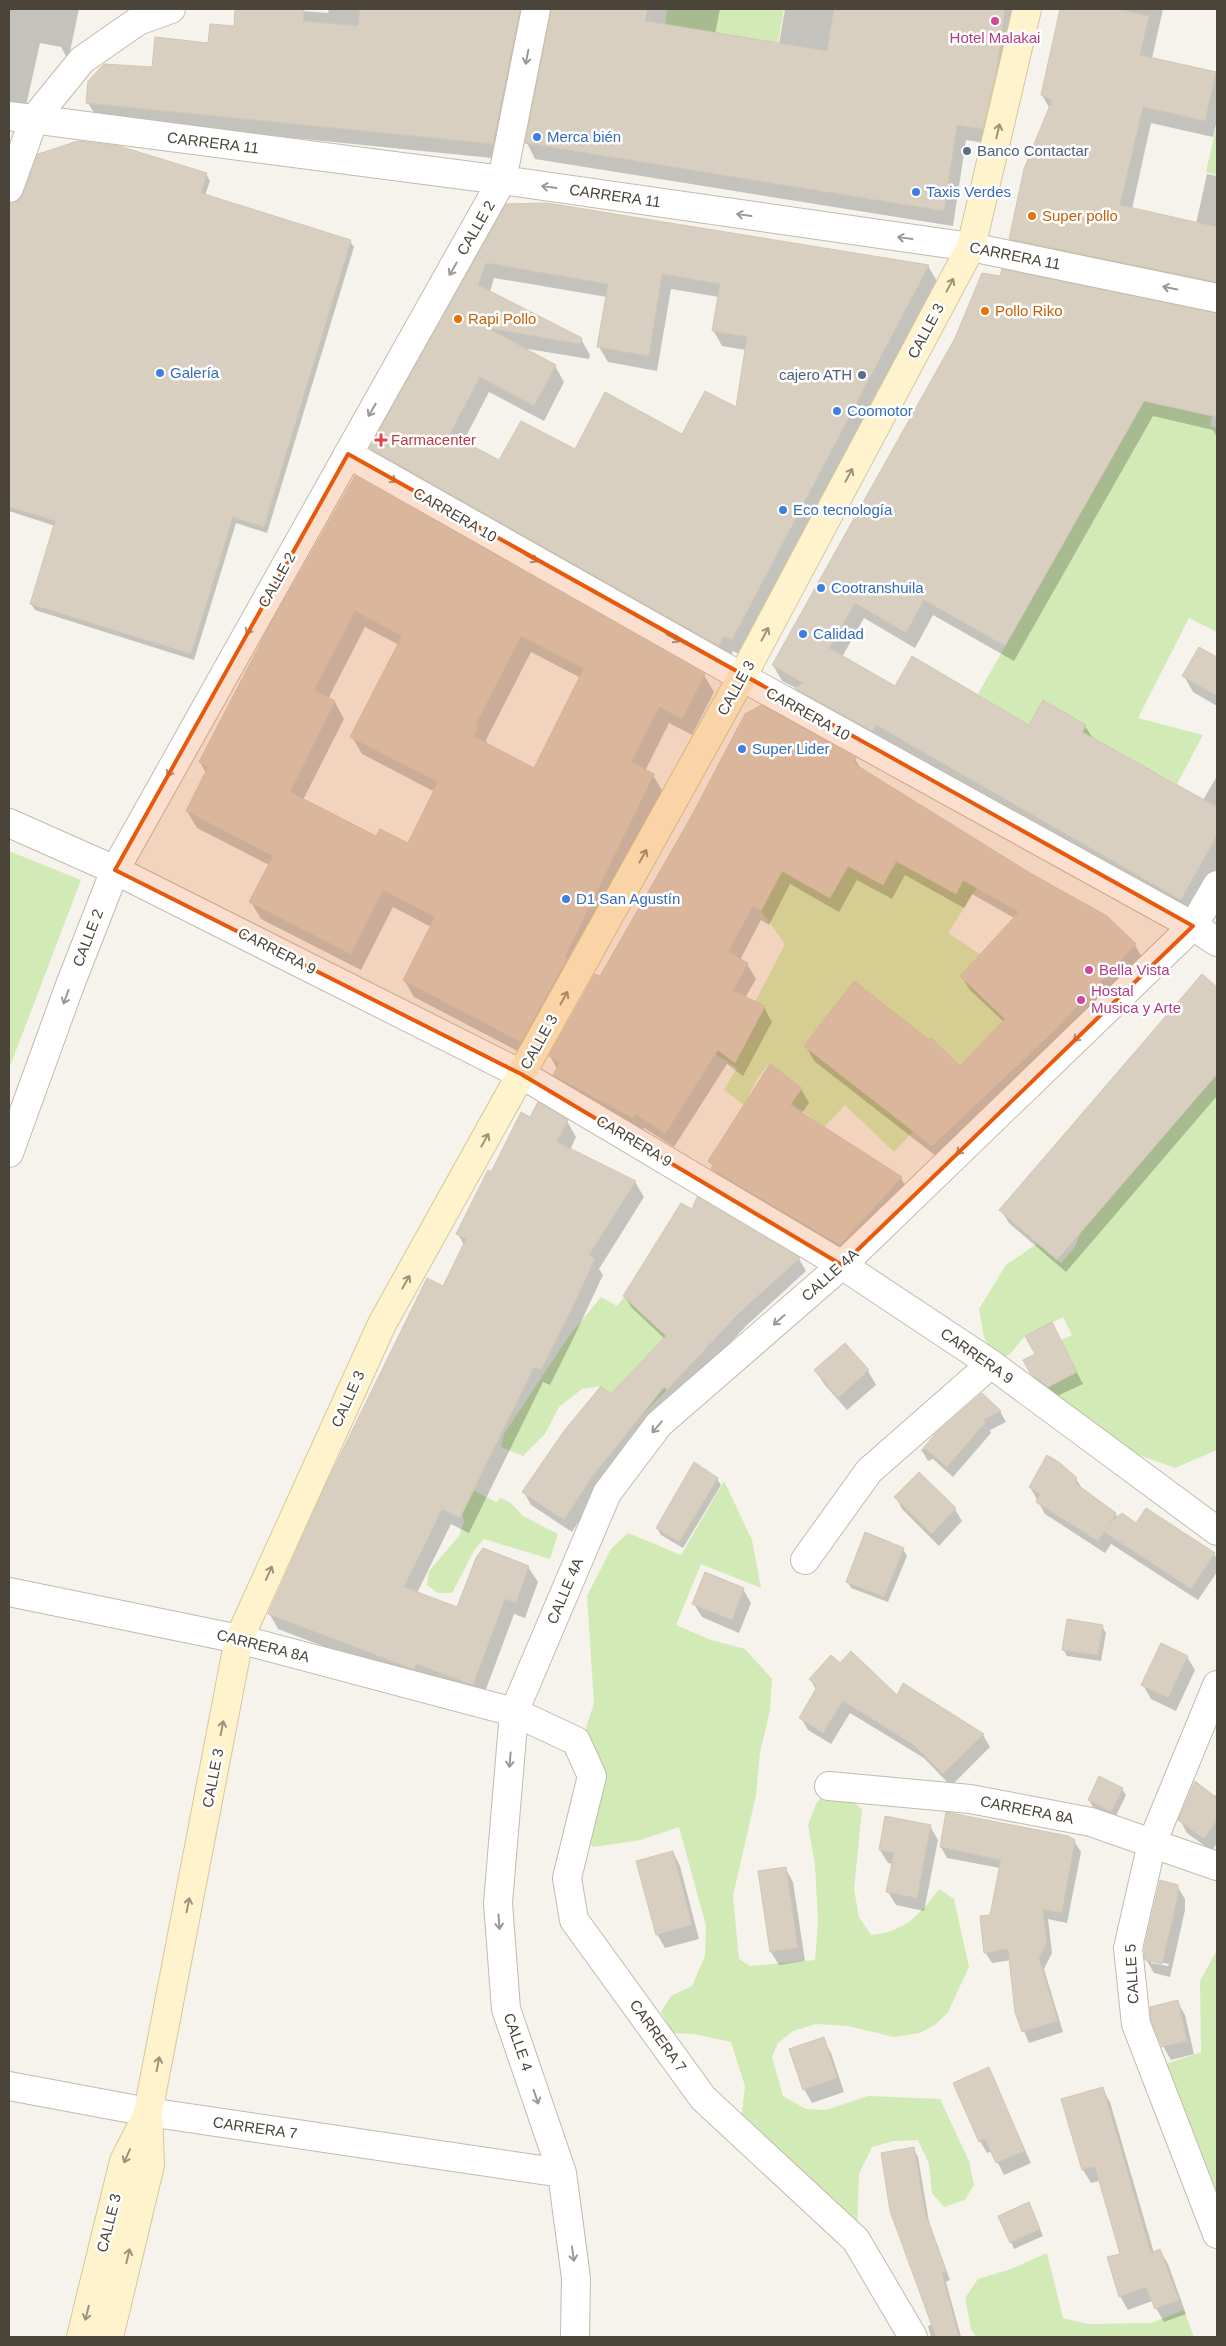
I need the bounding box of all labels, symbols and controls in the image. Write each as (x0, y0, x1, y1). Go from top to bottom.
marker: Hotel Malakai (989, 15, 1001, 27)
place label: Hotel Malakai (950, 29, 1040, 46)
one-way arrow (521, 48, 531, 64)
one-way arrow (994, 124, 1003, 140)
street label: CARRERA 11 (166, 128, 260, 157)
place label: Merca bién (547, 128, 621, 145)
marker: Merca bién (531, 131, 543, 143)
place label: Banco Contactar (977, 142, 1089, 159)
marker: Banco Contactar (961, 145, 973, 157)
street label: CARRERA 11 (568, 181, 662, 210)
one-way arrow (541, 182, 557, 192)
place label: Taxis Verdes (926, 183, 1011, 200)
marker: Taxis Verdes (910, 186, 922, 198)
street label: CALLE 2 (453, 197, 498, 258)
place label: Super pollo (1042, 207, 1118, 224)
one-way arrow (737, 210, 753, 220)
marker: Super pollo (1026, 210, 1038, 222)
one-way arrow (898, 232, 914, 242)
street label: CARRERA 11 (968, 238, 1062, 273)
one-way arrow (447, 261, 457, 275)
one-way arrow (945, 278, 955, 293)
one-way arrow (1162, 283, 1178, 292)
street label: CALLE 3 (904, 300, 947, 361)
place label: Pollo Riko (995, 302, 1063, 319)
marker: Pollo Riko (979, 305, 991, 317)
place label: Rapi Pollo (468, 310, 536, 327)
marker: Rapi Pollo (452, 313, 464, 325)
place label: Galería (170, 364, 220, 381)
place label: cajero ATH (779, 366, 852, 383)
marker: Galería (154, 367, 166, 379)
marker: cajero ATH (856, 369, 868, 381)
one-way arrow (367, 402, 377, 417)
place label: Coomotor (847, 402, 913, 419)
marker: Coomotor (831, 405, 843, 417)
place label: Farmacenter (391, 431, 476, 448)
marker: Farmacenter (375, 434, 387, 446)
one-way arrow (845, 469, 855, 483)
one-way arrow (382, 473, 397, 483)
street label: CARRERA 10 (411, 484, 500, 545)
place label: Eco tecnología (793, 501, 893, 518)
marker: Eco tecnología (777, 504, 789, 516)
street label: CALLE 2 (255, 549, 299, 610)
one-way arrow (524, 553, 539, 563)
place label: Cootranshuila (831, 579, 924, 596)
marker: Cootranshuila (815, 582, 827, 594)
one-way arrow (245, 620, 254, 635)
place label: Calidad (813, 625, 864, 642)
one-way arrow (760, 627, 770, 642)
marker: Calidad (797, 628, 809, 640)
one-way arrow (665, 633, 680, 643)
street label: CALLE 3 (714, 657, 758, 718)
street label: CARRERA 10 (763, 683, 853, 744)
place label: Super Lider (752, 740, 830, 757)
marker: Super Lider (736, 743, 748, 755)
one-way arrow (166, 762, 175, 777)
one-way arrow (638, 849, 648, 863)
place label: D1 San Agustín (576, 890, 680, 907)
marker: D1 San Agustín (560, 893, 572, 905)
street label: CALLE 2 (69, 907, 106, 969)
street label: CARRERA 9 (235, 924, 319, 977)
place label: Bella Vista (1099, 961, 1170, 978)
marker: Bella Vista (1083, 964, 1095, 976)
place label: Hostal Musica y Arte (1091, 982, 1181, 1016)
one-way arrow (61, 989, 70, 1004)
one-way arrow (559, 991, 569, 1005)
marker: Hostal Musica y Arte (1075, 994, 1087, 1006)
street label: CALLE 3 (517, 1011, 561, 1072)
one-way arrow (1073, 1030, 1085, 1042)
street label: CARRERA 9 (593, 1111, 675, 1170)
one-way arrow (480, 1133, 490, 1147)
one-way arrow (956, 1143, 968, 1155)
street label: CALLE 4A (798, 1245, 861, 1304)
one-way arrow (401, 1274, 411, 1289)
one-way arrow (773, 1314, 786, 1325)
street label: CARRERA 9 (938, 1324, 1017, 1387)
street label: CALLE 3 (328, 1368, 368, 1430)
one-way arrow (652, 1421, 663, 1434)
street label: CALLE 4A (543, 1555, 586, 1626)
one-way arrow (265, 1566, 275, 1581)
street label: CARRERA 8A (215, 1626, 311, 1665)
one-way arrow (218, 1720, 228, 1736)
street label: CALLE 3 (198, 1747, 227, 1809)
one-way arrow (505, 1752, 515, 1768)
street label: CARRERA 8A (979, 1792, 1075, 1827)
one-way arrow (184, 1897, 194, 1913)
one-way arrow (494, 1914, 504, 1930)
street label: CALLE 5 (1121, 1944, 1142, 2004)
street label: CARRERA 7 (627, 1996, 690, 2075)
street label: CALLE 4 (501, 2011, 536, 2073)
one-way arrow (153, 2057, 163, 2073)
one-way arrow (532, 2088, 541, 2104)
street label: CARRERA 7 (212, 2113, 298, 2142)
one-way arrow (122, 2148, 132, 2163)
street label: CALLE 3 (93, 2192, 124, 2254)
one-way arrow (568, 2246, 578, 2262)
one-way arrow (124, 2248, 133, 2264)
one-way arrow (82, 2305, 91, 2321)

